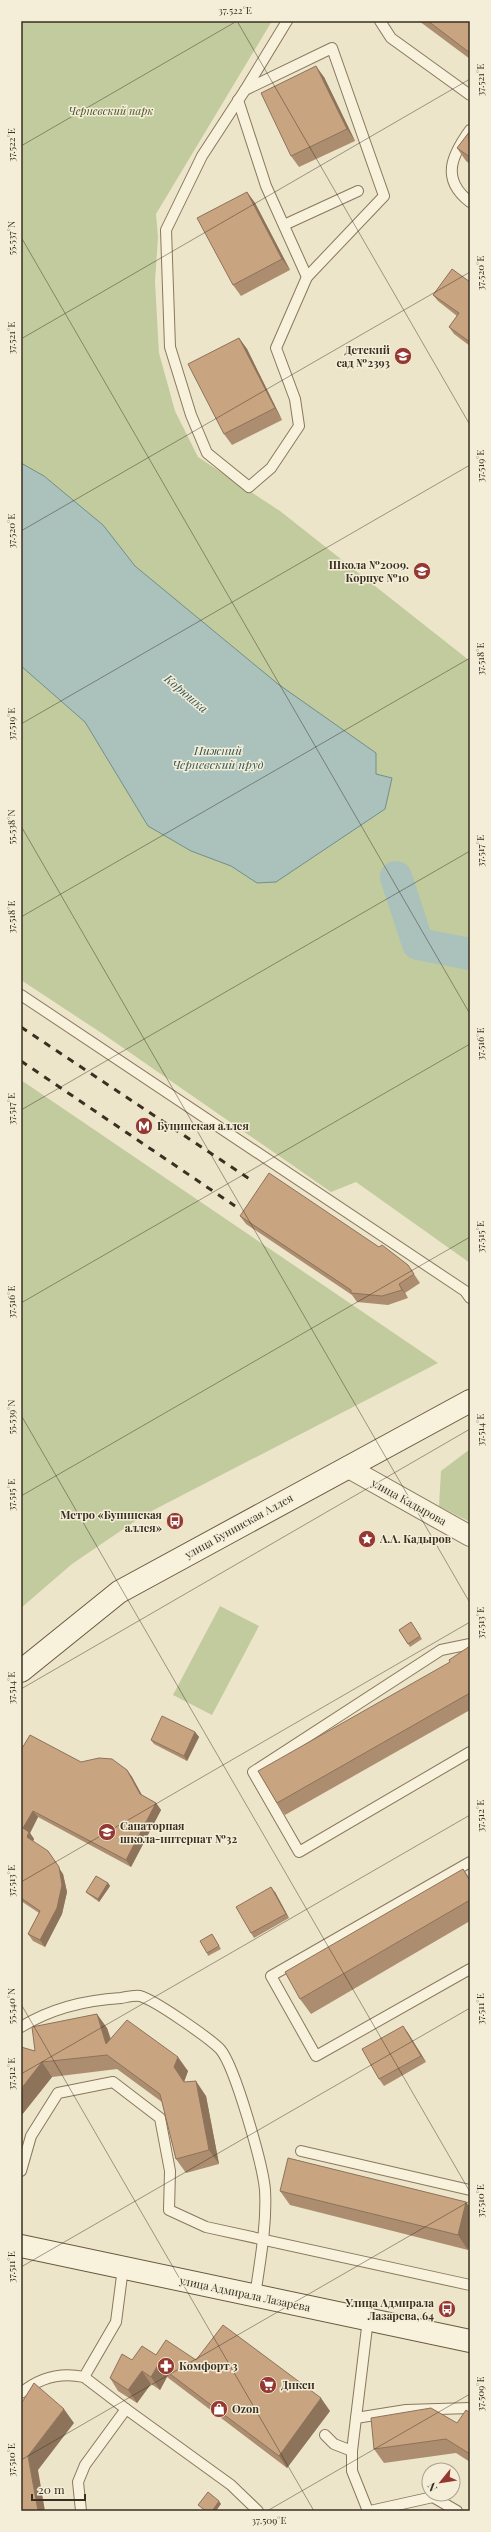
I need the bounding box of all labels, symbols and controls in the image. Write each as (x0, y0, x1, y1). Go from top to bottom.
text: 37.522°E (218, 3, 252, 17)
text: 37.521°E (473, 64, 487, 96)
park label: Черневский парк (69, 103, 153, 118)
text: 37.522°E (4, 128, 18, 162)
text: 55.537°N (4, 221, 18, 255)
text: 37.520°E (473, 256, 487, 290)
text: 37.521°E (4, 322, 18, 354)
place label: Детский сад №2393 (336, 342, 390, 370)
school or university icon: Детский сад №2393 (393, 346, 413, 366)
text: 37.519°E (473, 450, 487, 482)
text: 37.520°E (4, 514, 18, 548)
place label: Школа №2009. Корпус №10 (329, 557, 409, 585)
school or university icon: Школа №2009. Корпус №10 (412, 561, 432, 581)
text: 37.518°E (473, 642, 487, 676)
water label: Корюшка (161, 670, 212, 716)
text: 37.519°E (4, 708, 18, 740)
water label: Нижний Черневский пруд (172, 742, 264, 772)
text: 55.538°N (4, 809, 18, 845)
text: 37.517°E (473, 835, 487, 867)
text: 37.518°E (4, 900, 18, 934)
text: 37.516°E (473, 1027, 487, 1061)
text: 37.517°E (4, 1093, 18, 1125)
metro station icon: Бунинская аллея (134, 1116, 154, 1136)
place label: Бунинская аллея (157, 1118, 249, 1133)
text: 37.515°E (473, 1221, 487, 1253)
text: 37.516°E (4, 1285, 18, 1319)
text: 55.539°N (4, 1400, 18, 1434)
text: 37.514°E (473, 1414, 487, 1446)
street label: улица Кадырова (368, 1474, 450, 1529)
text: 37.515°E (4, 1479, 18, 1511)
street label: улица Бунинская Аллея (181, 1490, 296, 1562)
place label: Метро «Бунинская аллея» (60, 1507, 163, 1535)
bus stop icon: Метро «Бунинская аллея» (165, 1511, 185, 1531)
place icon: А.А. Кадыров (357, 1529, 377, 1549)
place label: А.А. Кадыров (379, 1531, 451, 1546)
text: 37.513°E (473, 1607, 487, 1639)
text: 37.514°E (4, 1672, 18, 1704)
text: 37.512°E (473, 1800, 487, 1832)
place label: Санаторная школа-интернат №32 (120, 1818, 237, 1846)
school or university icon: Санаторная школа-интернат №32 (97, 1822, 117, 1842)
text: 37.513°E (4, 1865, 18, 1897)
text: 55.540°N (4, 1988, 18, 2024)
text: 37.511°E (473, 1993, 487, 2025)
text: 37.512°E (4, 2058, 18, 2090)
text: 37.510°E (473, 2184, 487, 2218)
text: 37.511°E (4, 2251, 18, 2283)
street label: улица Адмирала Лазарева (177, 2272, 312, 2315)
place label: Улица Адмирала Лазарева, 64 (344, 2295, 434, 2323)
bus stop icon: Улица Адмирала Лазарева, 64 (437, 2299, 457, 2319)
pharmacy icon: Комфорт 3 (156, 2356, 176, 2376)
place label: Комфорт 3 (179, 2358, 238, 2373)
supermarket icon: Дикси (258, 2375, 278, 2395)
text: 37.509°E (473, 2376, 487, 2412)
place label: Дикси (281, 2377, 315, 2392)
shop icon: Ozon (209, 2399, 229, 2419)
place label: Ozon (232, 2401, 259, 2416)
text: 37.510°E (4, 2443, 18, 2477)
north arrow (421, 2462, 461, 2502)
scale bar (32, 2476, 85, 2502)
text: N (423, 2480, 440, 2494)
text: 20 m (38, 2481, 65, 2497)
text: 37.509°E (251, 2513, 287, 2527)

